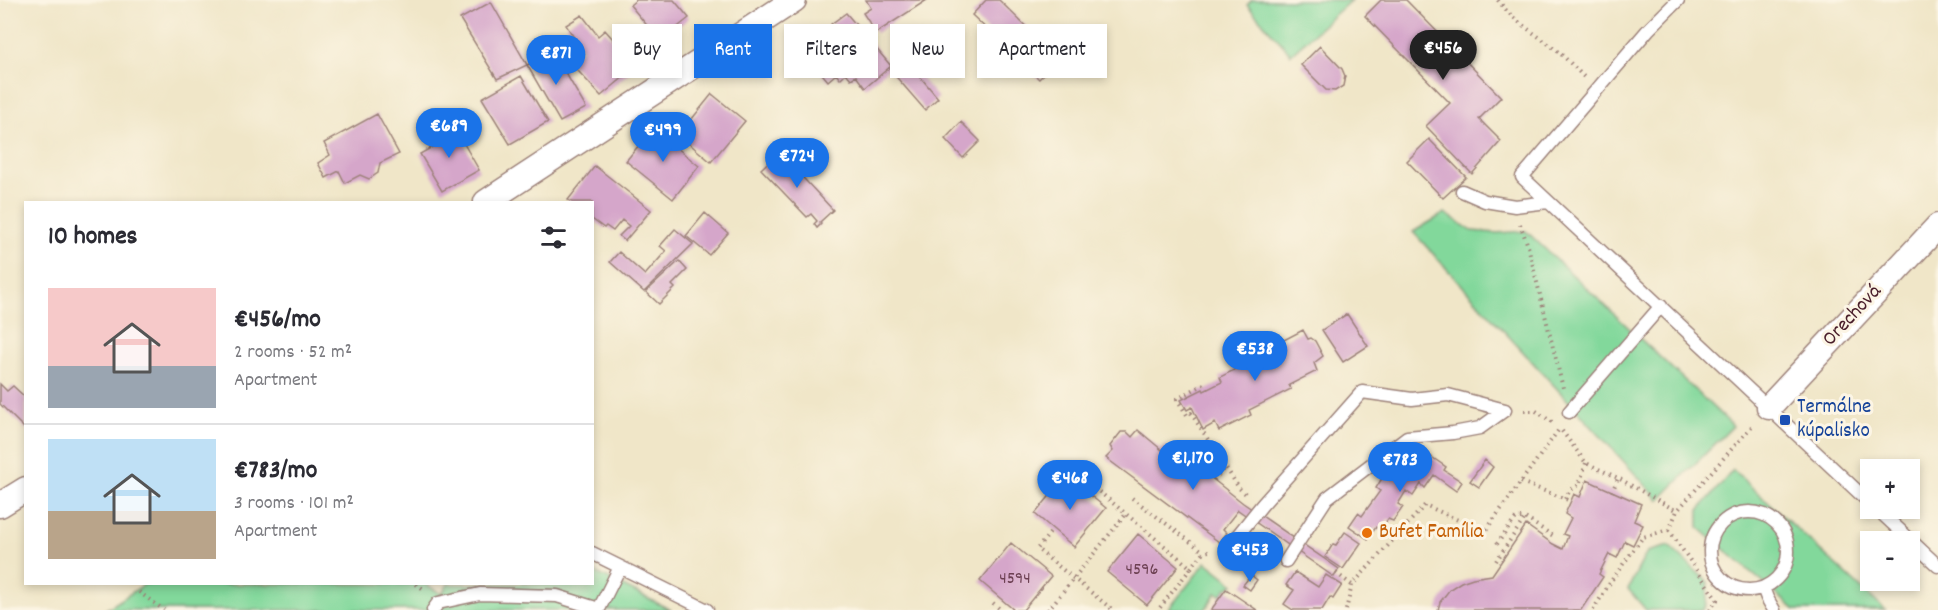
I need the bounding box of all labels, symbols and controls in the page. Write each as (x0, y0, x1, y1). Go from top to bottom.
chip: Buy (612, 24, 682, 78)
chip: Rent (694, 24, 772, 78)
chip: Filters (784, 24, 878, 78)
chip: New (890, 24, 965, 78)
chip: Apartment (977, 24, 1107, 78)
pin: €456 (1407, 30, 1479, 81)
pin: €871 (520, 35, 592, 86)
text: €456 (1424, 35, 1462, 63)
text: €871 (540, 40, 572, 68)
pin: €689 (413, 108, 485, 159)
pin: €499 (627, 112, 699, 163)
text: €689 (430, 113, 468, 141)
text: €499 (644, 117, 682, 145)
pin: €724 (761, 138, 833, 189)
text: €724 (779, 143, 815, 171)
text: 10 homes (48, 219, 138, 256)
icon: filters (537, 221, 570, 254)
street label: Orechová (1816, 278, 1890, 354)
text: €456/mo (234, 302, 321, 339)
icon: home (96, 312, 168, 384)
pin: €538 (1219, 331, 1291, 382)
text: €538 (1236, 336, 1274, 364)
text: 2 rooms · 52 m² (234, 339, 352, 367)
text: Apartment (234, 367, 317, 395)
place label: Termálne kúpalisko (1797, 393, 1871, 447)
marker: Termálne kúpalisko (1778, 413, 1792, 427)
pin: €1,170 (1144, 440, 1242, 491)
pin: €783 (1364, 442, 1436, 493)
text: €1,170 (1172, 445, 1214, 473)
text: €783 (1382, 447, 1418, 475)
text: €783/mo (234, 453, 317, 490)
map controls (1860, 459, 1920, 591)
button: + (1860, 459, 1920, 519)
pin: €468 (1034, 460, 1106, 511)
icon: home (96, 463, 168, 535)
text: €468 (1051, 465, 1089, 493)
text: 3 rooms · 101 m² (234, 490, 354, 518)
text: Apartment (234, 518, 317, 546)
place label: Bufet Família (1379, 518, 1485, 548)
marker: Bufet Família (1360, 526, 1374, 540)
button: − (1860, 531, 1920, 591)
pin: €453 (1214, 532, 1286, 583)
text: €453 (1231, 537, 1269, 565)
house number: 4596 (1126, 558, 1158, 583)
house number: 4594 (999, 567, 1031, 592)

